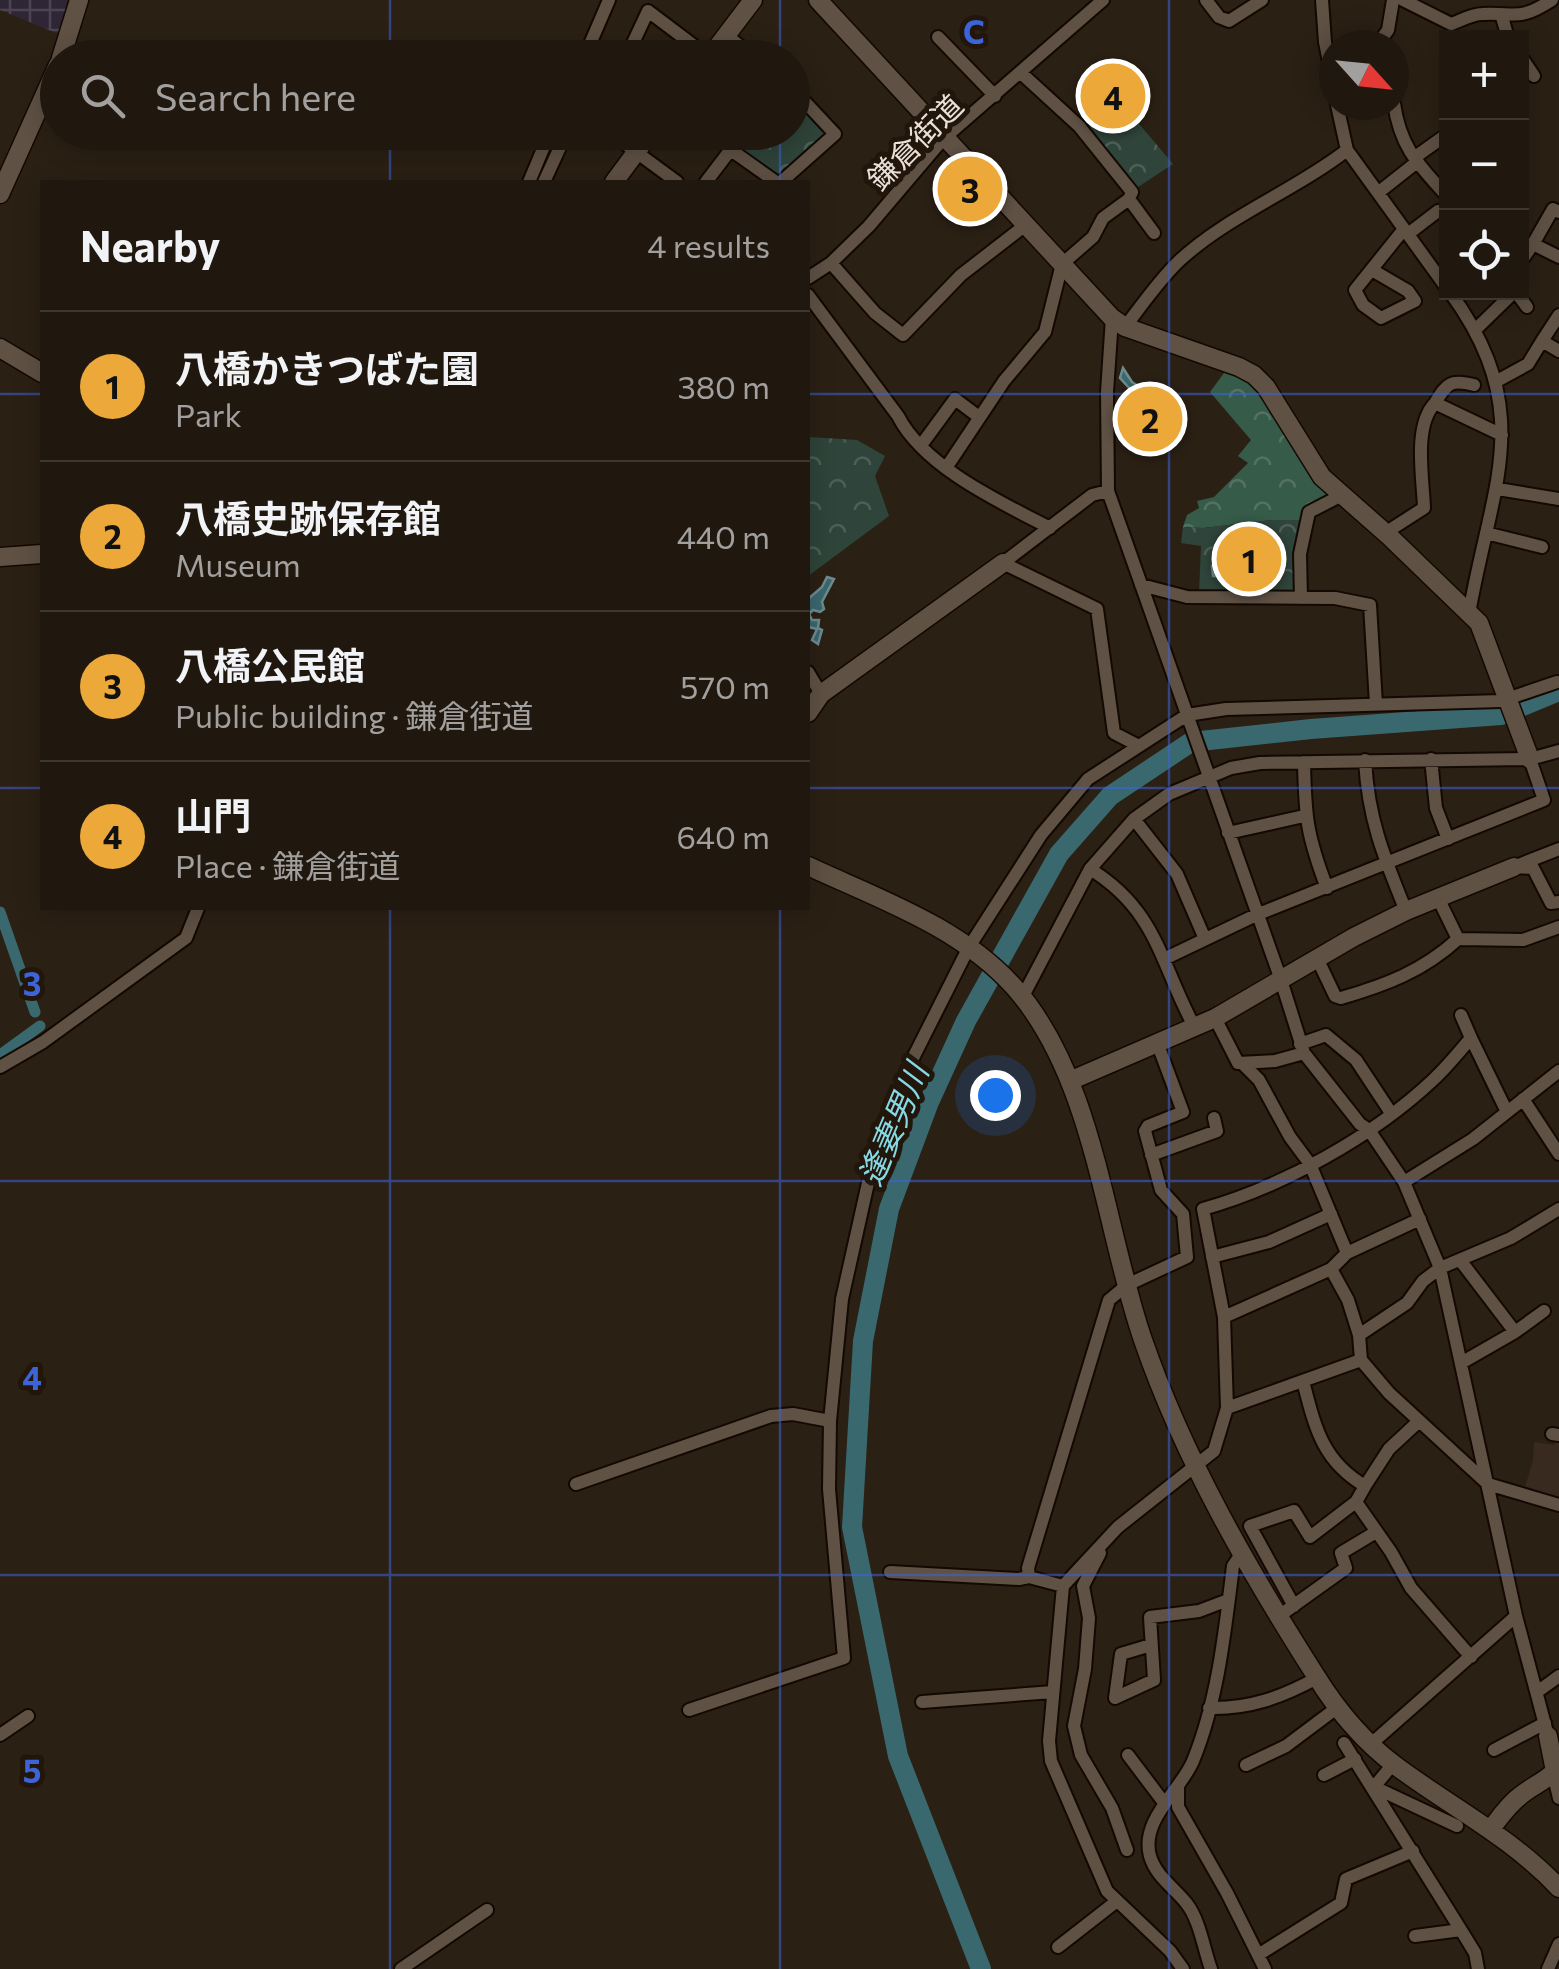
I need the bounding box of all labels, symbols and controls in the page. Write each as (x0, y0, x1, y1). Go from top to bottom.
text: C (963, 11, 985, 51)
north arrow (1319, 30, 1409, 120)
map controls (1439, 30, 1529, 300)
button: + (1439, 30, 1529, 120)
search box (40, 40, 810, 150)
pin: 4 (1080, 58, 1146, 134)
icon: search (75, 68, 130, 123)
text: Search here (155, 72, 356, 119)
street label: 鎌倉街道 (858, 85, 970, 197)
button: − (1439, 120, 1529, 210)
pin: 3 (938, 152, 1002, 226)
button: locate (1439, 210, 1529, 300)
text: Nearby (80, 219, 220, 271)
text: 4 results (647, 225, 770, 265)
text: 八橋かきつばた園 (175, 344, 479, 391)
text: 1 (105, 366, 120, 406)
text: 380 m (677, 366, 770, 406)
pin: 2 (1118, 382, 1182, 456)
text: Park (175, 394, 242, 434)
text: 八橋史跡保存館 (175, 494, 441, 541)
text: 2 (103, 516, 122, 556)
text: 440 m (677, 516, 770, 556)
pin: 1 (1216, 522, 1282, 596)
text: Museum (175, 544, 301, 584)
text: 八橋公民館 (175, 641, 365, 688)
text: 3 (103, 666, 122, 706)
text: 570 m (680, 666, 770, 706)
text: Public building · 鎌倉街道 (175, 695, 534, 735)
text: 山門 (175, 791, 251, 838)
text: 4 (103, 816, 122, 856)
text: 640 m (676, 816, 770, 856)
text: Place · 鎌倉街道 (175, 845, 400, 885)
text: 3 (23, 963, 41, 1003)
water label: 逢妻男川 (849, 1055, 937, 1191)
your location (970, 1070, 1021, 1121)
text: 4 (22, 1357, 42, 1397)
text: 5 (23, 1750, 41, 1790)

